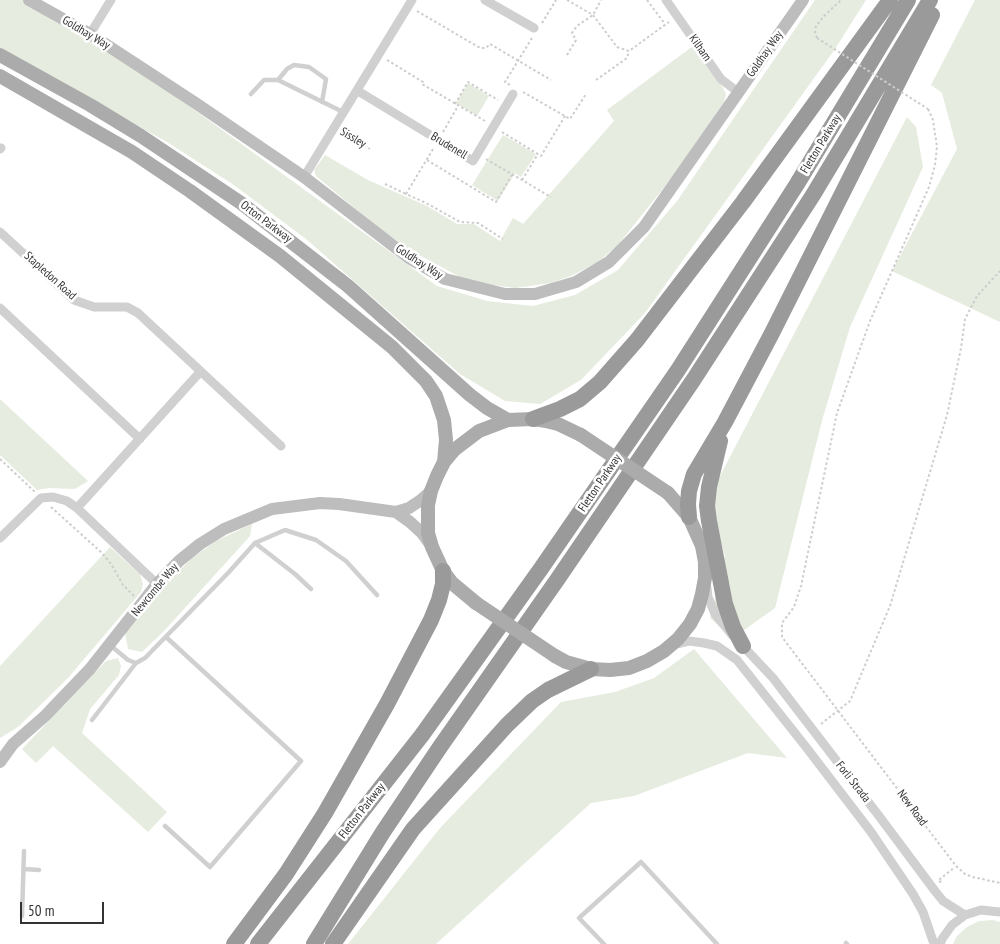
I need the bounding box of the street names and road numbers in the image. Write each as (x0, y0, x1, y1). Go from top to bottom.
street label: Goldhay Way (59, 13, 113, 53)
street label: Goldhay Way (744, 28, 786, 80)
street label: Kilham (686, 32, 714, 64)
street label: Fletton Parkway (798, 112, 844, 176)
street label: Sissley (337, 125, 369, 151)
street label: Brudenell (428, 129, 470, 163)
street label: Orton Parkway (237, 198, 295, 246)
street label: Goldhay Way (393, 241, 445, 283)
street label: Stapledon Road (21, 249, 79, 303)
street label: Fletton Parkway (575, 451, 625, 515)
street label: Newcombe Way (129, 560, 181, 620)
street label: Forli Strada (833, 759, 873, 805)
street label: Fletton Parkway (336, 780, 388, 842)
street label: New Road (894, 787, 930, 829)

